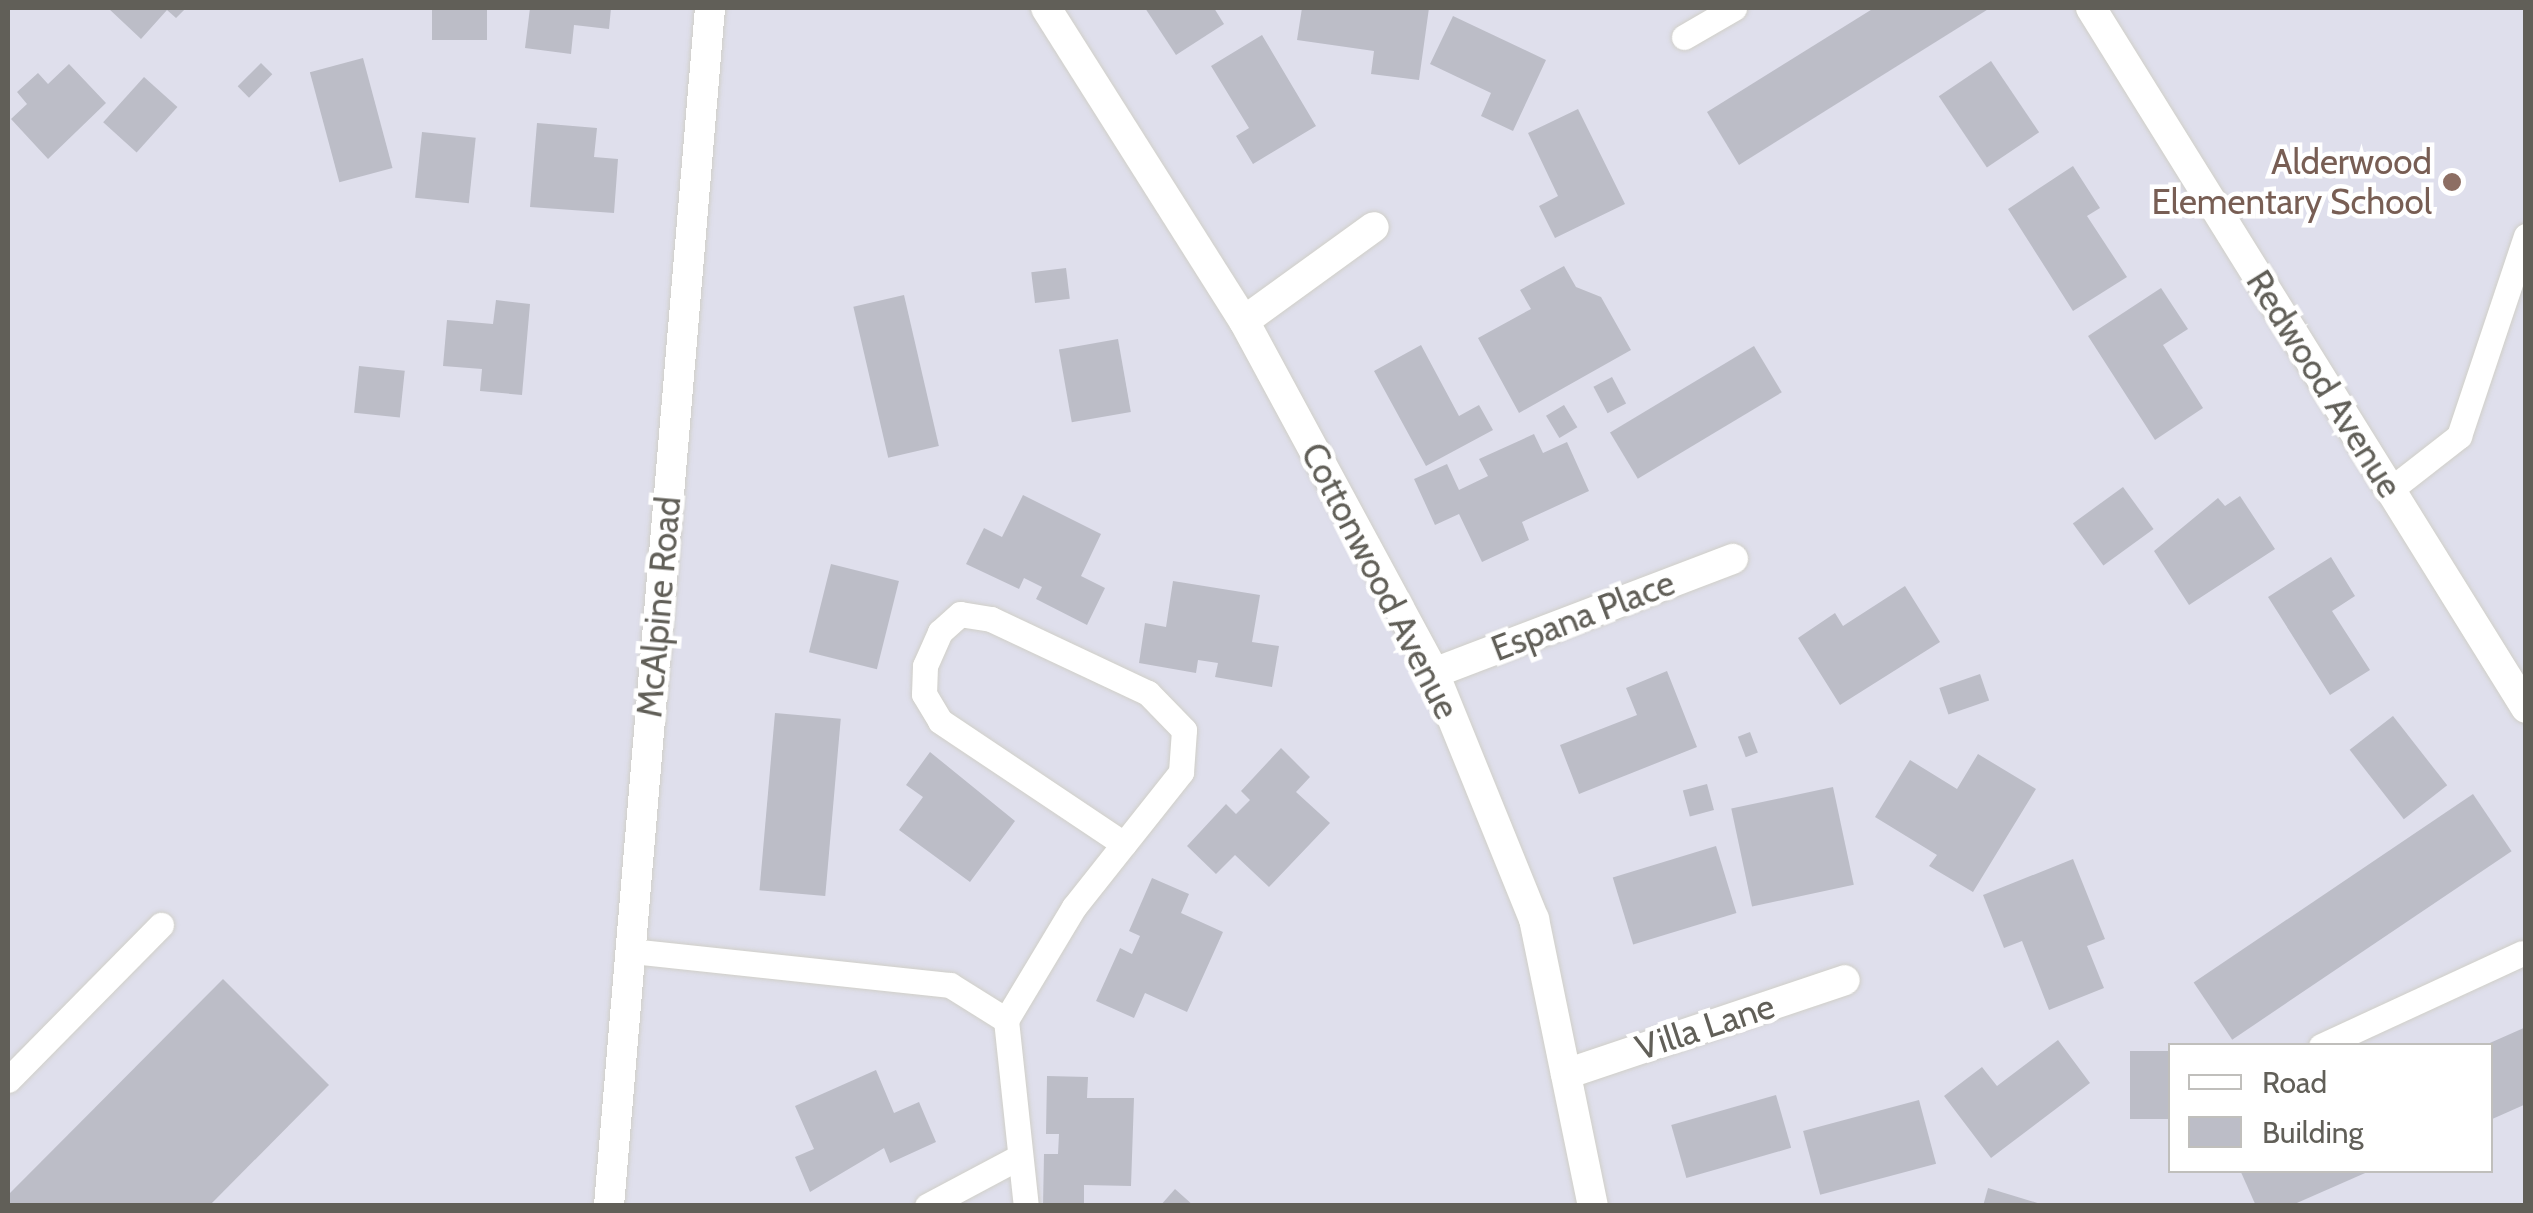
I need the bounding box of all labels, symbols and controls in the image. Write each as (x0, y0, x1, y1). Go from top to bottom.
place label: Alderwood Elementary School (2151, 141, 2432, 223)
marker: Alderwood Elementary School (2441, 171, 2463, 193)
street label: Redwood Avenue (2237, 263, 2411, 505)
street label: Cottonwood Avenue (1292, 436, 1468, 726)
street label: McAlpine Road (628, 495, 690, 719)
street label: Espana Place (1486, 562, 1680, 670)
street label: Villa Lane (1630, 985, 1780, 1069)
legend (2168, 1043, 2493, 1173)
text: Road (2262, 1064, 2327, 1101)
text: Building (2262, 1114, 2364, 1151)

